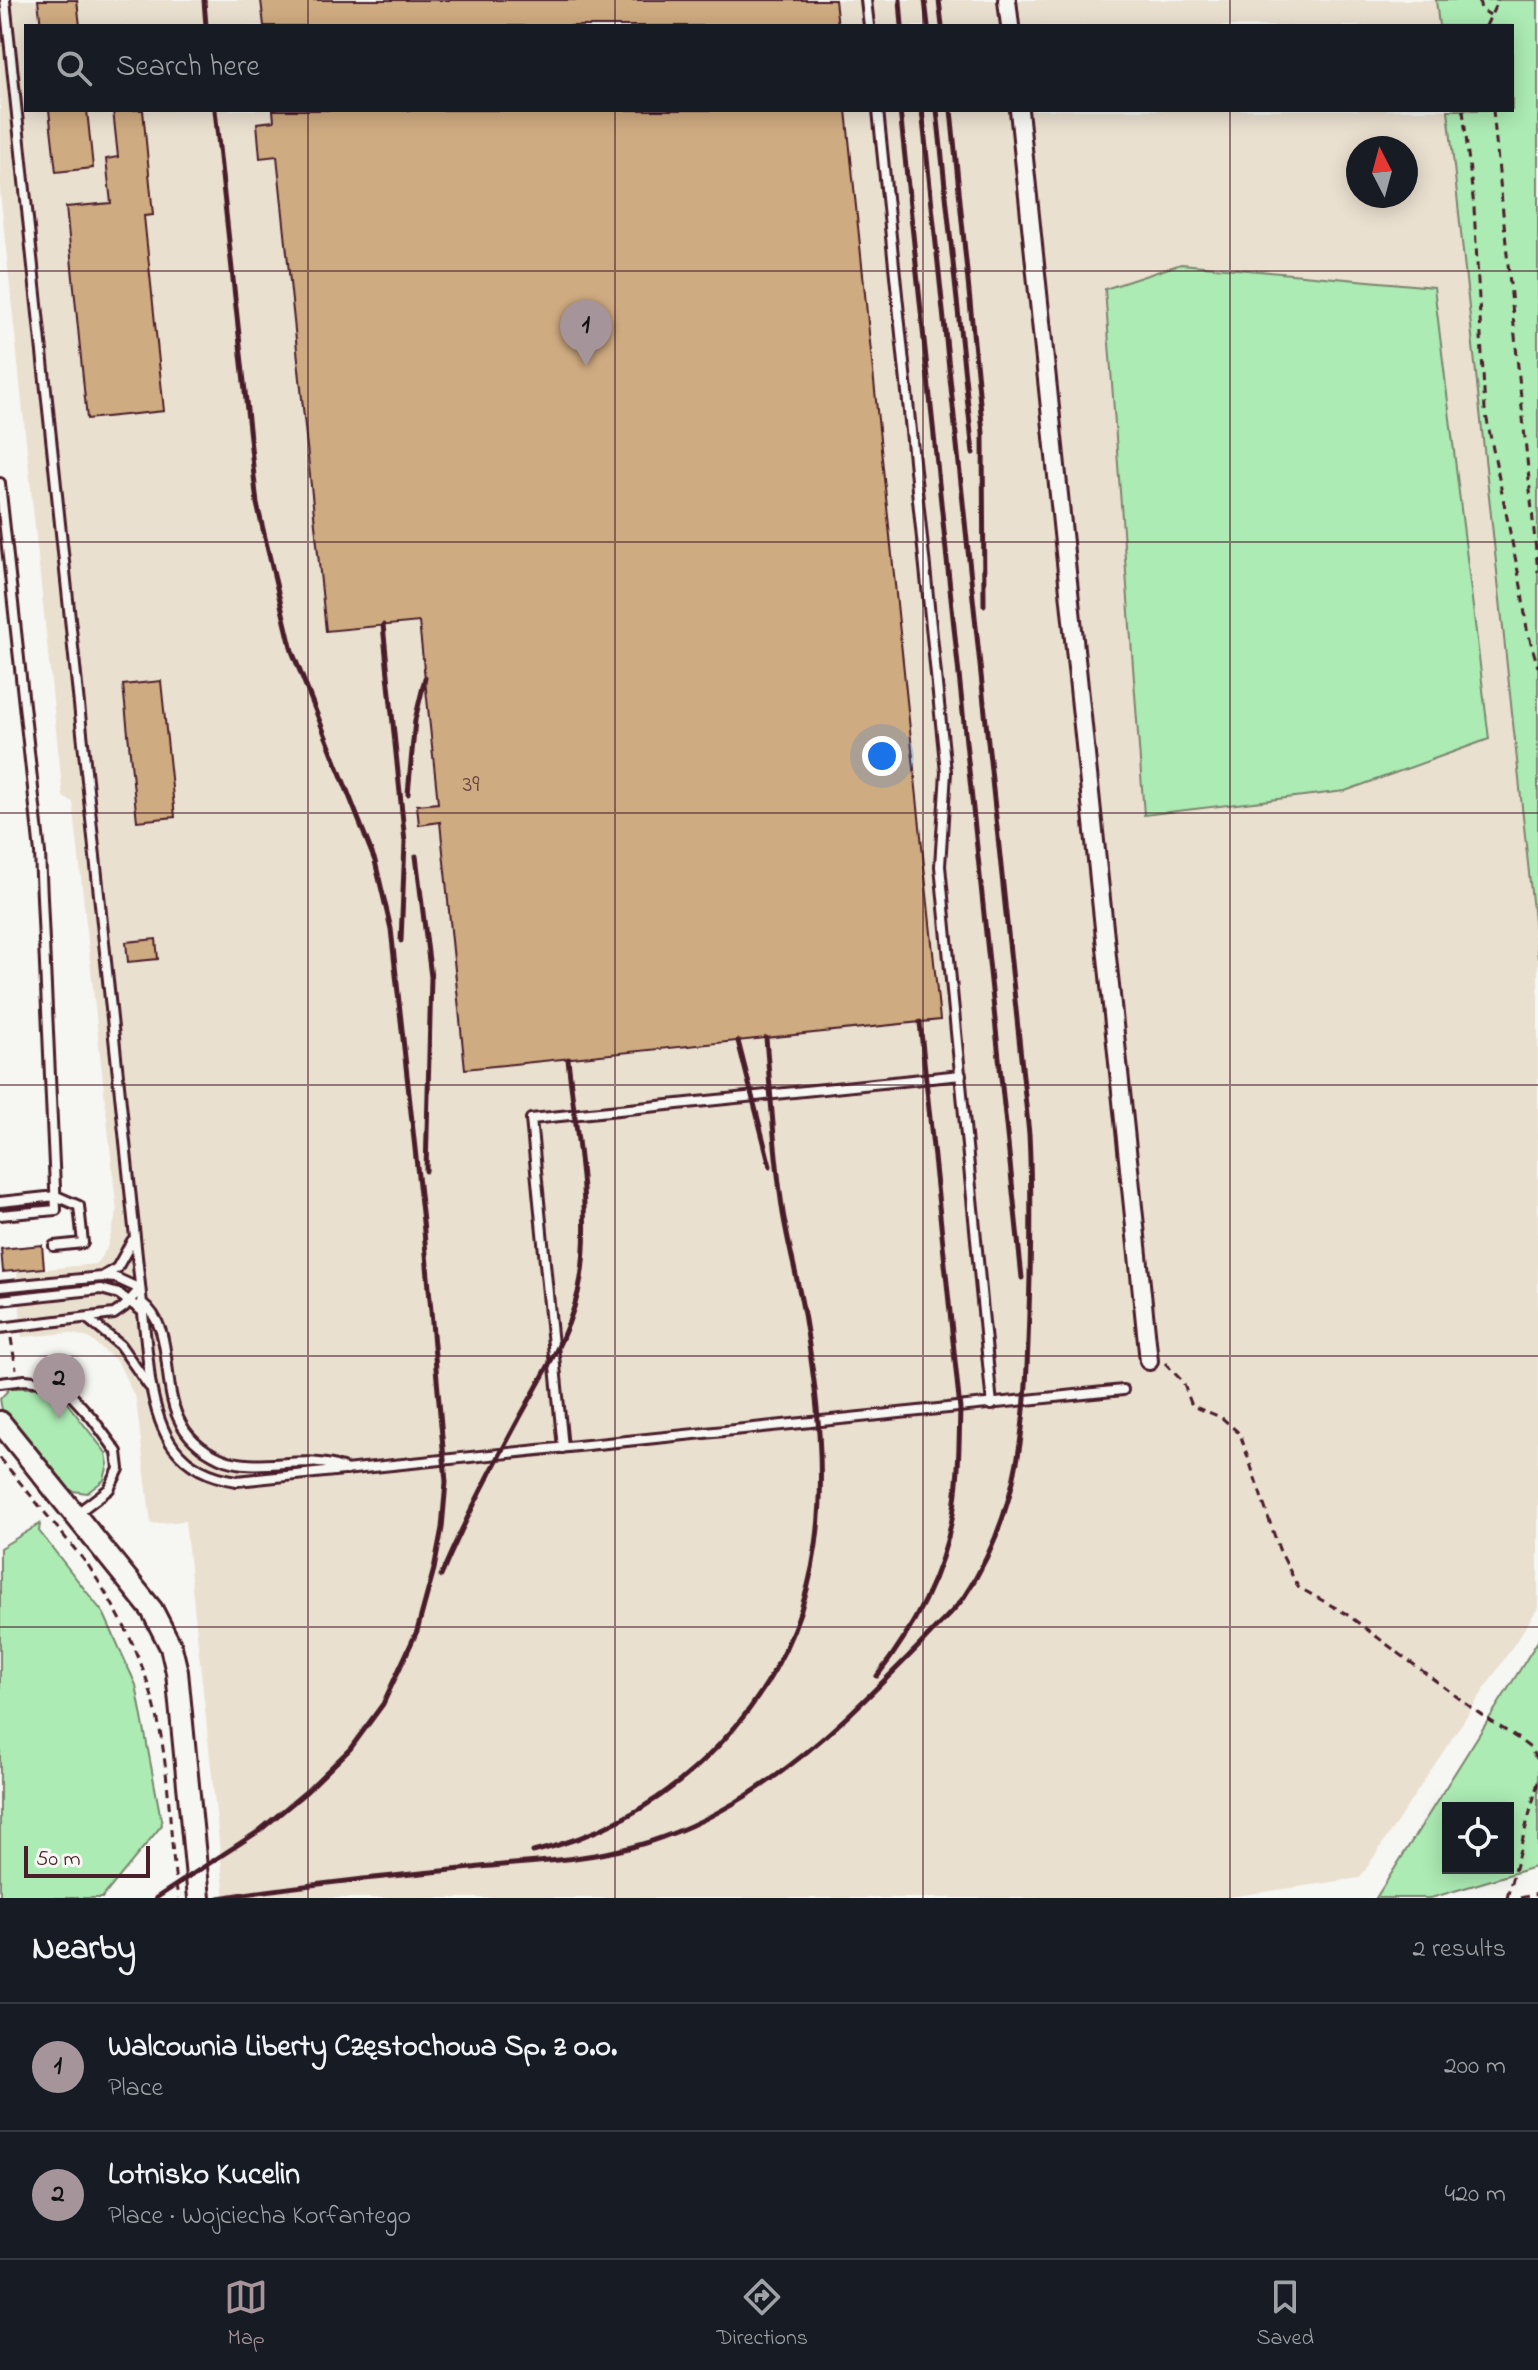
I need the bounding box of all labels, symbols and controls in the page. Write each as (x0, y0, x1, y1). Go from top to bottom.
search box (24, 24, 1514, 112)
icon: search (52, 46, 96, 90)
text: Search here (116, 46, 260, 90)
north arrow (1346, 136, 1418, 208)
pin: 1 (560, 300, 612, 366)
your location (862, 736, 902, 776)
house number: 39 (462, 768, 480, 803)
pin: 2 (33, 1353, 85, 1419)
map controls (1442, 1802, 1514, 1874)
button: locate (1442, 1802, 1514, 1874)
scale bar (24, 1842, 150, 1878)
text: 50 m (36, 1844, 81, 1876)
text: Nearby (32, 1925, 136, 1975)
text: 2 results (1413, 1931, 1506, 1969)
text: Walcownia Liberty Częstochowa Sp. z o.o. (108, 2026, 617, 2070)
text: 1 (54, 2048, 62, 2086)
text: 200 m (1444, 2048, 1506, 2086)
text: Place (108, 2070, 163, 2108)
text: Lotnisko Kucelin (108, 2154, 300, 2198)
text: 2 (52, 2176, 64, 2214)
text: 420 m (1444, 2176, 1506, 2214)
text: Place · Wojciecha Korfantego (108, 2198, 411, 2236)
tab: Map (224, 2275, 268, 2355)
tab: Directions (717, 2275, 808, 2355)
tab: Saved (1256, 2275, 1314, 2355)

